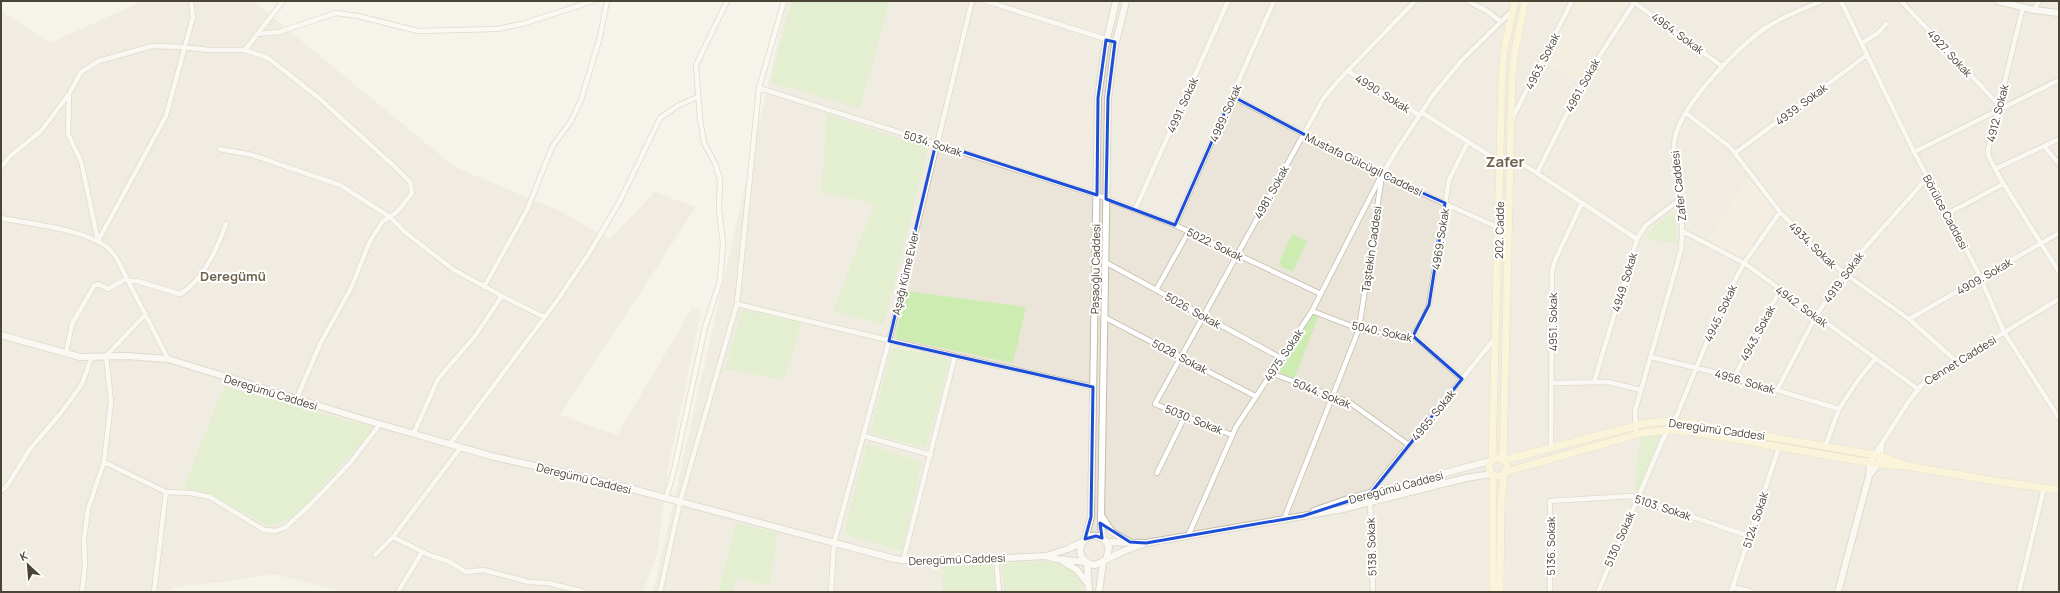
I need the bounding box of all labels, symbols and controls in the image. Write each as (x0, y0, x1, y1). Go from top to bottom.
street label: 4964. Sokak (1649, 9, 1708, 57)
street label: 4927. Sokak (1924, 26, 1976, 80)
street label: 4963. Sokak (1521, 30, 1563, 92)
street label: 4961. Sokak (1561, 55, 1603, 114)
street label: 4990. Sokak (1353, 70, 1414, 116)
street label: 4991. Sokak (1163, 74, 1201, 135)
street label: 4939. Sokak (1772, 79, 1830, 128)
street label: 4989. Sokak (1206, 81, 1245, 144)
street label: 4912. Sokak (1983, 82, 2012, 143)
street label: 5034. Sokak (902, 126, 965, 160)
street label: Mustafa Gülcügil Caddesi (1303, 129, 1425, 199)
street label: Zafer Caddesi (1667, 150, 1689, 222)
district label: Zafer (1486, 151, 1525, 172)
street label: 4981. Sokak (1250, 162, 1292, 221)
street label: Börülce Caddesi (1920, 172, 1972, 252)
street label: 202. Cadde (1491, 200, 1507, 259)
street label: Taştekin Caddesi (1358, 205, 1384, 293)
street label: 4969. Sokak (1428, 207, 1452, 271)
street label: 4934. Sokak (1786, 218, 1840, 272)
street label: Paşaoğlu Caddesi (1087, 224, 1103, 314)
street label: 5022. Sokak (1184, 224, 1246, 264)
street label: Aşağı Küme Evler (888, 230, 922, 316)
street label: 4919. Sokak (1819, 248, 1867, 305)
street label: 4949. Sokak (1608, 250, 1640, 314)
street label: 4909. Sokak (1953, 254, 2015, 298)
district label: Deregümü (200, 267, 266, 285)
street label: 4945. Sokak (1700, 282, 1740, 344)
street label: 4942. Sokak (1773, 282, 1832, 330)
street label: 5026. Sokak (1162, 289, 1224, 332)
street label: 4951. Sokak (1545, 292, 1560, 351)
street label: 4943. Sokak (1736, 302, 1778, 363)
street label: 5040. Sokak (1350, 317, 1414, 345)
street label: 4975. Sokak (1260, 325, 1306, 384)
street label: Cennet Caddesi (1921, 332, 1999, 388)
street label: 5028. Sokak (1150, 335, 1211, 377)
street label: 4956. Sokak (1713, 365, 1777, 397)
street label: Deregümü Caddesi (222, 371, 320, 413)
street label: 5044. Sokak (1291, 375, 1354, 412)
street label: 4965. Sokak (1408, 386, 1459, 444)
street label: 5030. Sokak (1163, 401, 1226, 438)
street label: Deregümü Caddesi (1668, 415, 1766, 443)
street label: Deregümü Caddesi (535, 459, 633, 497)
street label: Deregümü Caddesi (1347, 467, 1445, 507)
street label: 5124. Sokak (1739, 489, 1771, 550)
street label: 5103. Sokak (1633, 491, 1694, 523)
street label: 5130. Sokak (1600, 509, 1638, 569)
street label: 5136. Sokak (1543, 516, 1558, 575)
street label: 5138. Sokak (1362, 517, 1380, 576)
north arrow (8, 545, 48, 585)
text: K (17, 547, 31, 564)
street label: Deregümü Caddesi (908, 550, 1006, 568)

